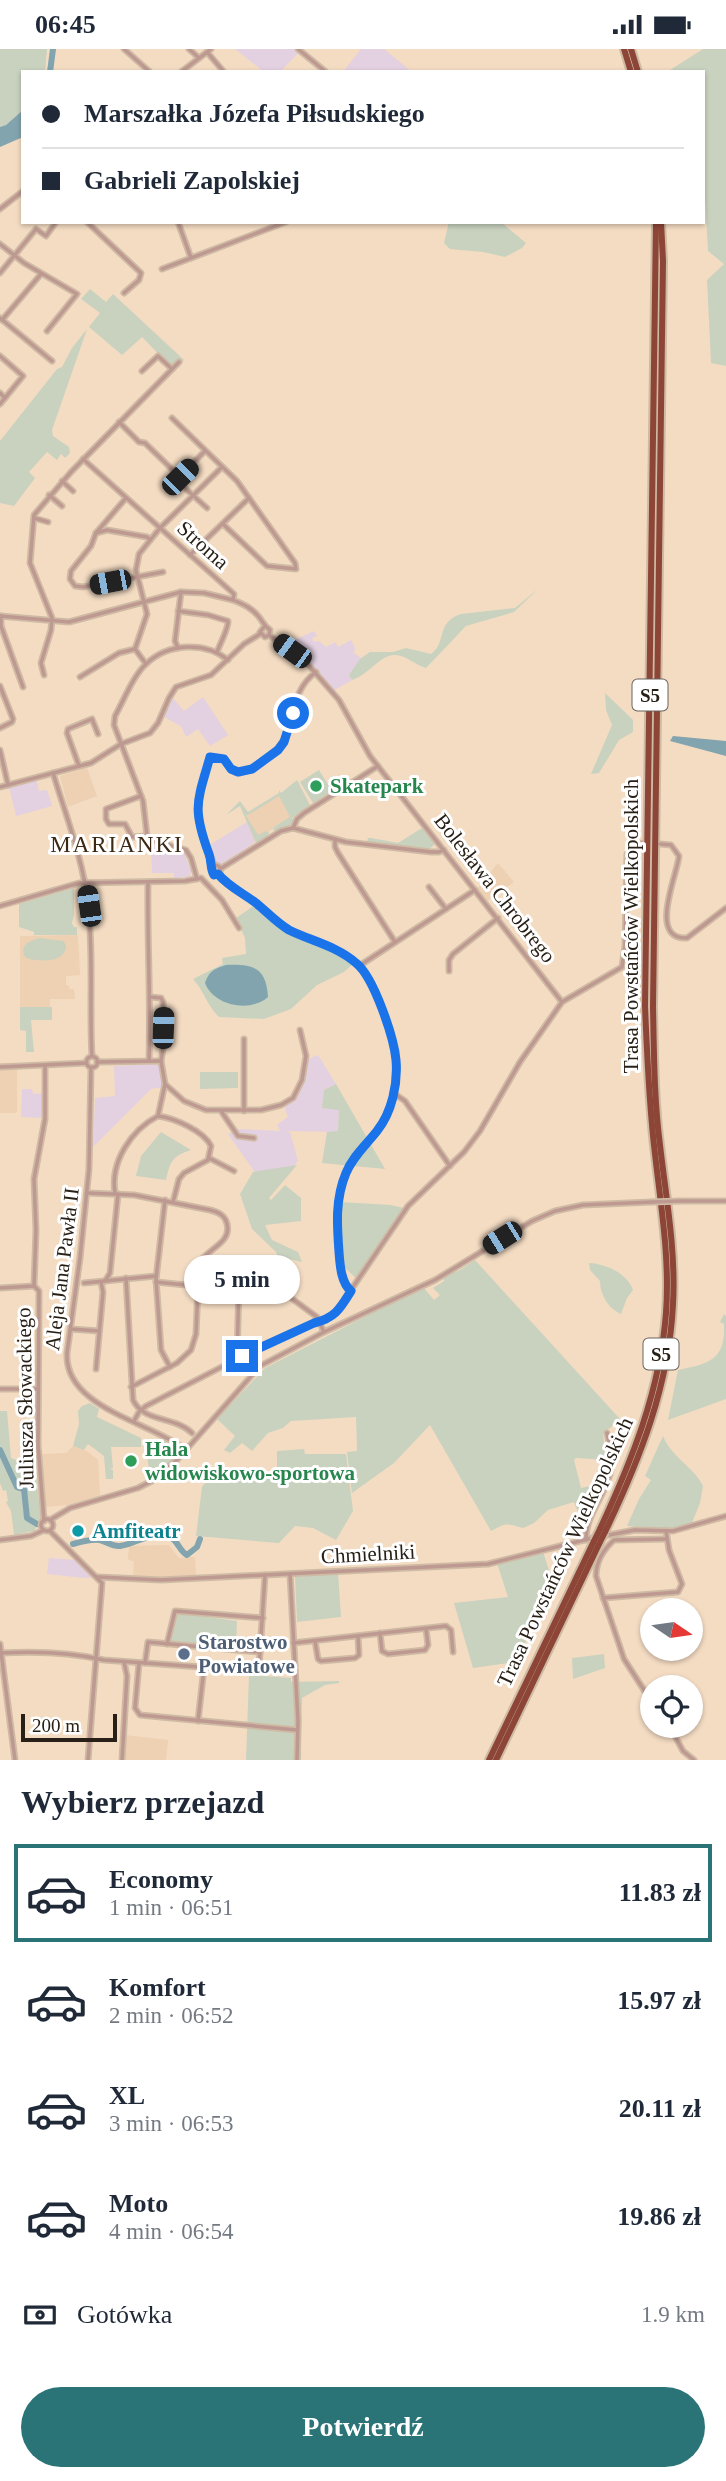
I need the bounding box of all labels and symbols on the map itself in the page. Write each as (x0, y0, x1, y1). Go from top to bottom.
car (158, 455, 203, 499)
street label: Stroma (172, 516, 234, 575)
car (88, 568, 133, 596)
car (269, 630, 316, 672)
road number: S5 (632, 680, 668, 711)
route start (277, 697, 309, 729)
place label: Skatepark (330, 774, 424, 798)
marker: Skatepark (308, 778, 324, 794)
street label: Trasa Powstańców Wielkopolskich (619, 778, 643, 1073)
street label: Bolesława Chrobrego (429, 809, 561, 967)
district label: MARIANKI (50, 832, 184, 857)
car (76, 884, 103, 928)
car (152, 1007, 175, 1049)
street label: Aleja Jana Pawła II (40, 1186, 84, 1352)
car (479, 1218, 526, 1258)
callout: 5 min (184, 1255, 300, 1303)
street label: Juliusza Słowackiego (11, 1307, 39, 1489)
road number: S5 (644, 1338, 678, 1369)
route end (226, 1340, 258, 1372)
street label: Trasa Powstańców Wielkopolskich (492, 1413, 638, 1690)
place label: Hala widowiskowo-sportowa (145, 1437, 356, 1485)
marker: Hala widowiskowo-sportowa (123, 1453, 139, 1469)
place label: Amfiteatr (92, 1519, 181, 1543)
marker: Amfiteatr (70, 1523, 86, 1539)
street label: Chmielniki (320, 1540, 416, 1568)
north arrow (640, 1598, 704, 1661)
place label: Starostwo Powiatowe (198, 1630, 295, 1678)
marker: Starostwo Powiatowe (176, 1646, 192, 1662)
scale bar (21, 1711, 117, 1743)

